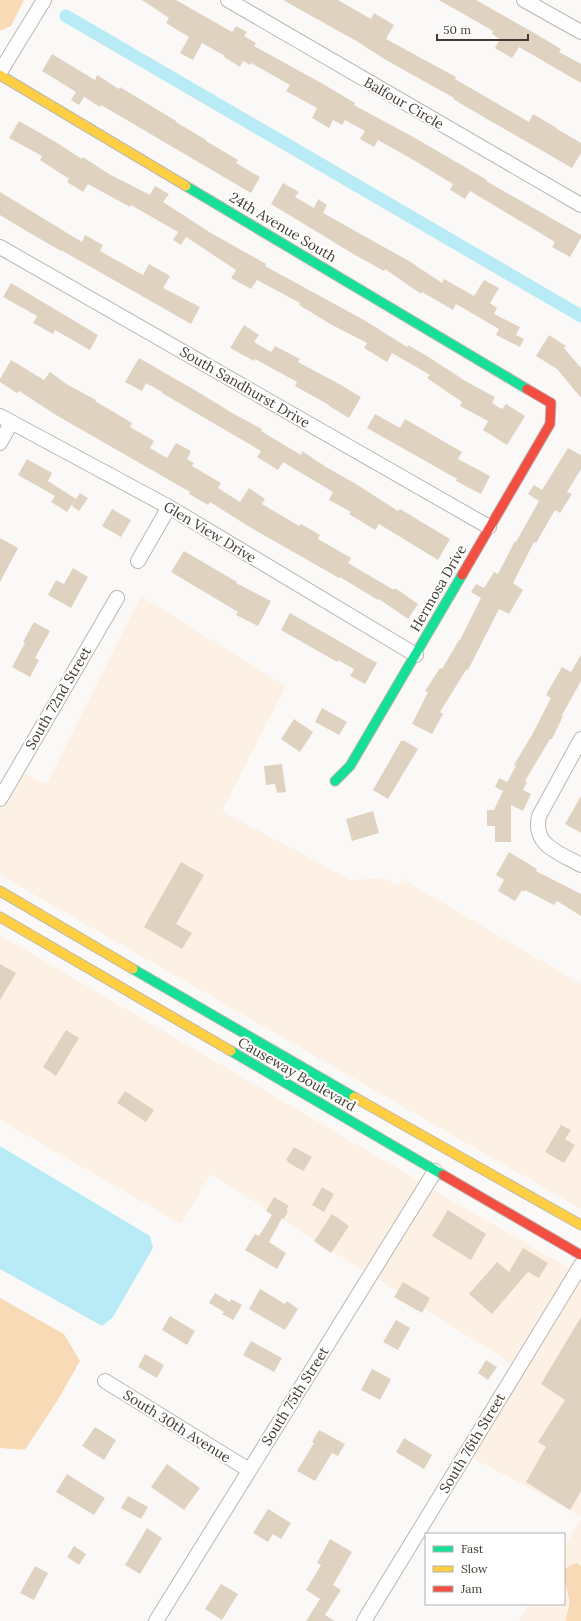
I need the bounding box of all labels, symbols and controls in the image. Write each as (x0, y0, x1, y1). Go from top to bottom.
scale bar (437, 16, 528, 42)
text: 50 m (443, 22, 471, 37)
street label: Balfour Circle (361, 73, 447, 133)
street label: 24th Avenue South (226, 188, 340, 266)
street label: South Sandhurst Drive (177, 342, 314, 432)
street label: Glen View Drive (161, 497, 260, 567)
street label: Hermosa Drive (406, 541, 470, 635)
street label: South 72nd Street (21, 643, 95, 753)
street label: Causeway Boulevard (235, 1033, 359, 1115)
street label: South 75th Street (257, 1343, 333, 1449)
street label: South 30th Avenue (120, 1386, 234, 1467)
street label: South 76th Street (435, 1389, 509, 1496)
legend (425, 1533, 565, 1605)
text: Fast (461, 1541, 484, 1556)
text: Slow (461, 1561, 488, 1576)
text: Jam (460, 1581, 482, 1596)

